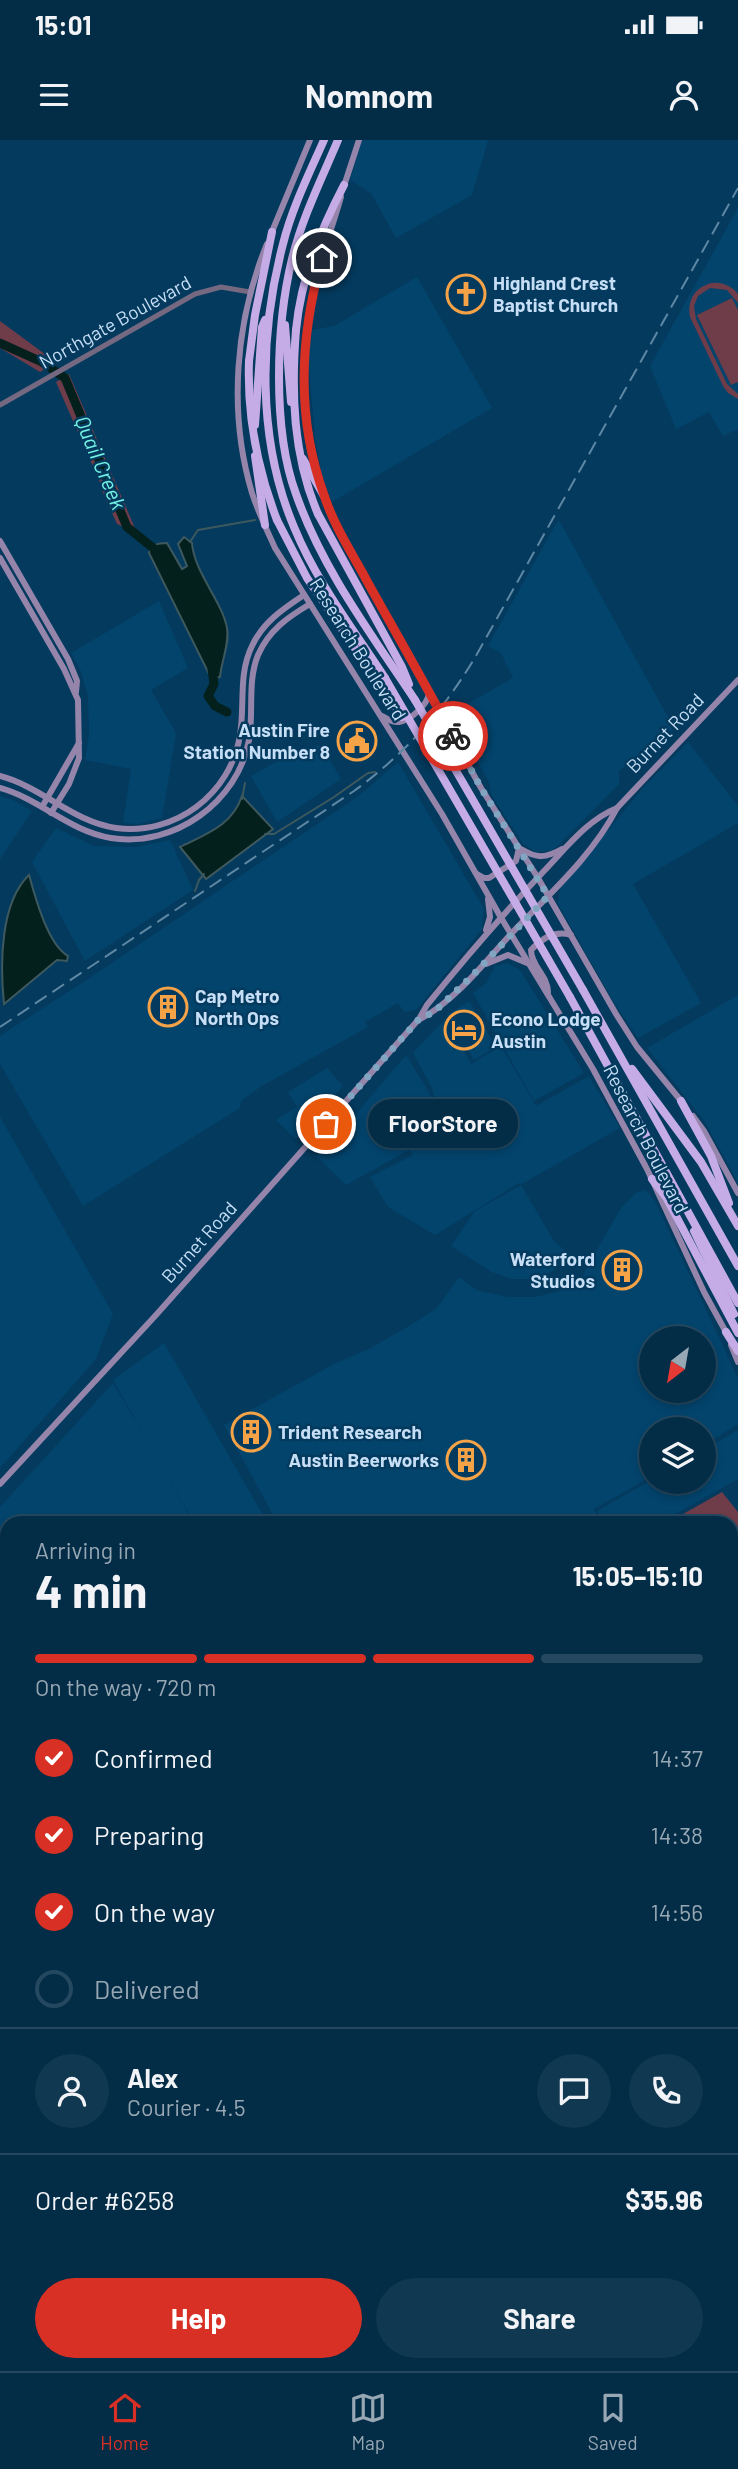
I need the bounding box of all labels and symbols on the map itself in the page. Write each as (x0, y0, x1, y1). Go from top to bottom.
pin (292, 228, 352, 288)
street label: Northgate Boulevard (35, 270, 195, 373)
place label: Highland Crest Baptist Church (493, 271, 618, 316)
church icon: Highland Crest Baptist Church (445, 273, 487, 315)
water label: Quail Creek (70, 412, 133, 514)
street label: Research Boulevard (305, 573, 412, 724)
street label: Burnet Road (621, 688, 708, 777)
courier (418, 701, 488, 771)
place label: Austin Fire Station Number 8 (184, 718, 330, 763)
public building icon: Austin Fire Station Number 8 (336, 720, 378, 762)
place label: Cap Metro North Ops (195, 984, 280, 1029)
building icon: Cap Metro North Ops (147, 986, 189, 1028)
place label: Econo Lodge Austin (491, 1007, 601, 1052)
hotel icon: Econo Lodge Austin (443, 1009, 485, 1051)
street label: Research Boulevard (599, 1061, 694, 1217)
pin (296, 1094, 356, 1154)
callout: FloorStore (368, 1100, 518, 1149)
street label: Burnet Road (156, 1196, 241, 1287)
place label: Waterford Studios (510, 1247, 595, 1292)
building icon: Waterford Studios (601, 1249, 643, 1291)
north arrow (639, 1326, 716, 1404)
building icon: Trident Research (230, 1411, 272, 1453)
place label: Trident Research (278, 1420, 422, 1443)
building icon: Austin Beerworks (445, 1439, 487, 1481)
place label: Austin Beerworks (289, 1448, 439, 1471)

